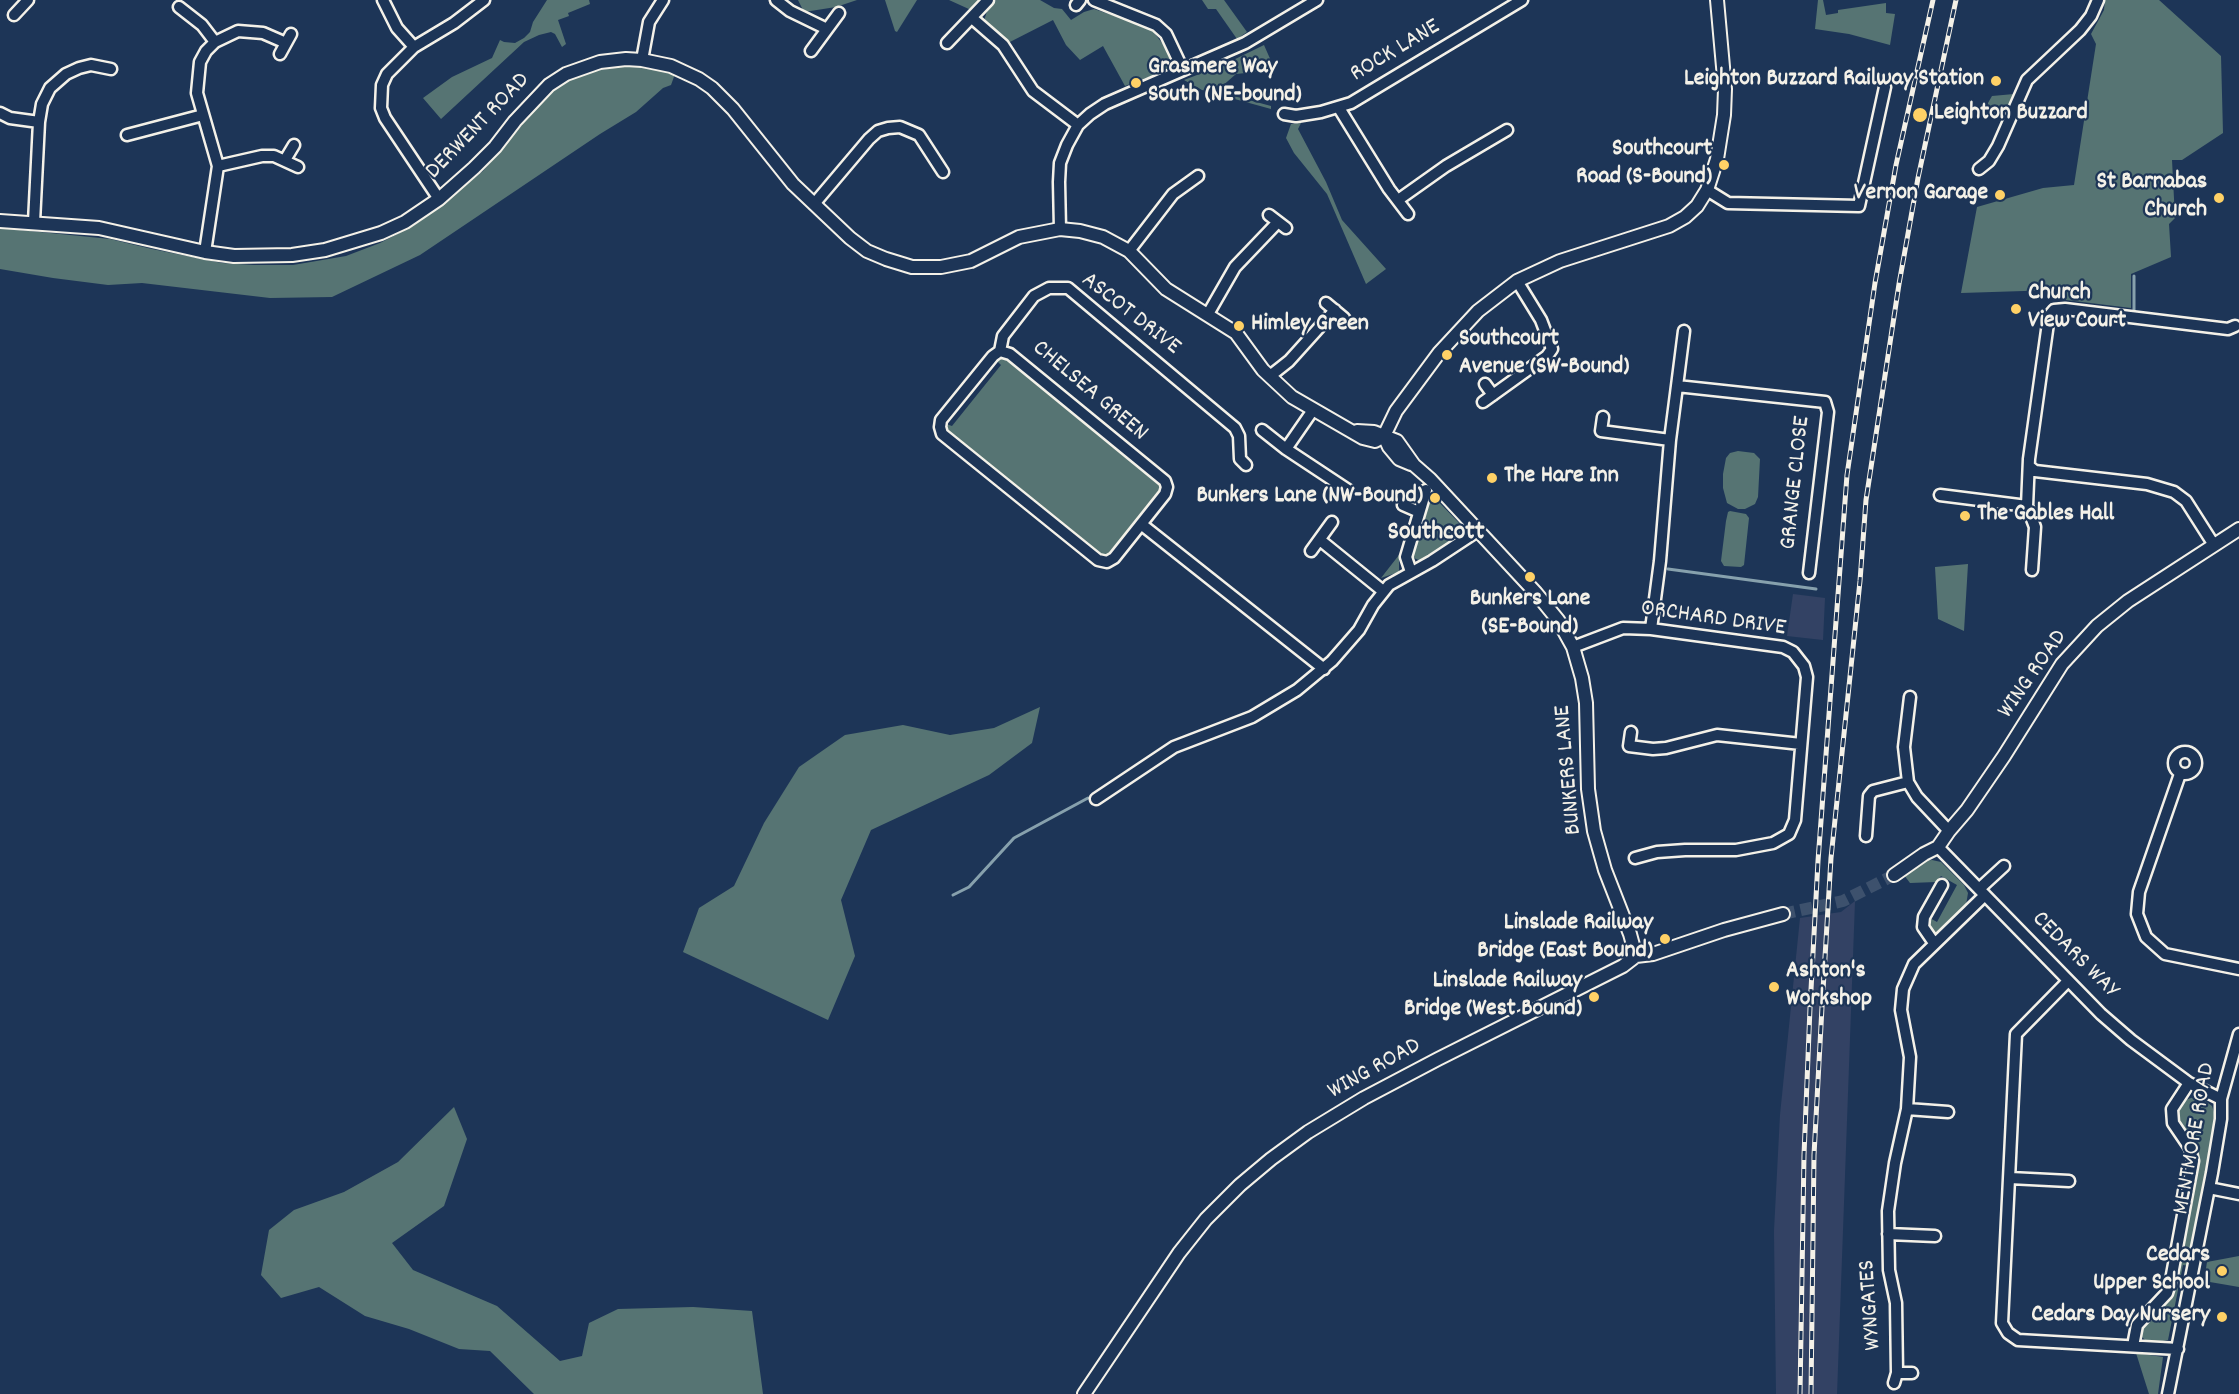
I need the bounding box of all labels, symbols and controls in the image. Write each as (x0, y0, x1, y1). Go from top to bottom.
street label: ROCK LANE (1346, 14, 1446, 90)
place label: Grasmere Way South (NE-bound) (1148, 55, 1302, 111)
place label: Leighton Buzzard Railway Station (1684, 67, 1984, 95)
street label: DERWENT ROAD (421, 68, 537, 186)
marker: Leighton Buzzard Railway Station (1989, 74, 2003, 88)
marker: Grasmere Way South (NE-bound) (1129, 76, 1143, 90)
place label: Leighton Buzzard (1934, 101, 2088, 129)
marker: Leighton Buzzard (1911, 106, 1929, 124)
place label: Southcourt Road (S-Bound) (1576, 137, 1712, 193)
marker: Southcourt Road (S-Bound) (1717, 158, 1731, 172)
place label: St Barnabas Church (2096, 170, 2207, 226)
place label: Vernon Garage (1854, 181, 1988, 209)
marker: Vernon Garage (1993, 188, 2007, 202)
marker: St Barnabas Church (2212, 191, 2226, 205)
street label: ASCOT DRIVE (1074, 267, 1186, 363)
place label: Church View Court (2028, 281, 2126, 337)
marker: Church View Court (2009, 302, 2023, 316)
place label: Himley Green (1251, 312, 1369, 340)
marker: Himley Green (1232, 319, 1246, 333)
place label: Southcourt Avenue (SW-Bound) (1459, 327, 1629, 383)
street label: CHELSEA GREEN (1025, 335, 1153, 449)
marker: Southcourt Avenue (SW-Bound) (1440, 348, 1454, 362)
street label: GRANGE CLOSE (1776, 415, 1818, 551)
place label: The Hare Inn (1504, 464, 1619, 492)
marker: The Hare Inn (1485, 471, 1499, 485)
place label: Bunkers Lane (NW-Bound) (1196, 484, 1423, 512)
marker: Bunkers Lane (NW-Bound) (1428, 491, 1442, 505)
place label: The Gables Hall (1977, 502, 2114, 530)
marker: The Gables Hall (1958, 509, 1972, 523)
district label: Southcott (1388, 518, 1484, 550)
marker: Bunkers Lane (SE-Bound) (1523, 570, 1537, 584)
place label: Bunkers Lane (SE-Bound) (1470, 587, 1590, 643)
street label: ORCHARD DRIVE (1639, 596, 1787, 644)
street label: WING ROAD (1993, 625, 2075, 725)
street label: BUNKERS LANE (1550, 704, 1590, 836)
street label: CEDARS WAY (2024, 906, 2124, 1006)
place label: Linslade Railway Bridge (East Bound) (1477, 911, 1653, 967)
marker: Linslade Railway Bridge (East Bound) (1658, 932, 1672, 946)
place label: Ashton's Workshop (1786, 959, 1872, 1015)
place label: Linslade Railway Bridge (West Bound) (1404, 969, 1582, 1025)
marker: Ashton's Workshop (1767, 980, 1781, 994)
marker: Linslade Railway Bridge (West Bound) (1587, 990, 1601, 1004)
street label: WING ROAD (1324, 1033, 1426, 1107)
street label: MENTMORE ROAD (2169, 1061, 2223, 1217)
place label: Cedars Upper School (2093, 1243, 2210, 1299)
street label: WYNGATES (1854, 1259, 1890, 1351)
marker: Cedars Upper School (2215, 1264, 2229, 1278)
place label: Cedars Day Nursery (2031, 1303, 2210, 1331)
marker: Cedars Day Nursery (2215, 1310, 2229, 1324)

